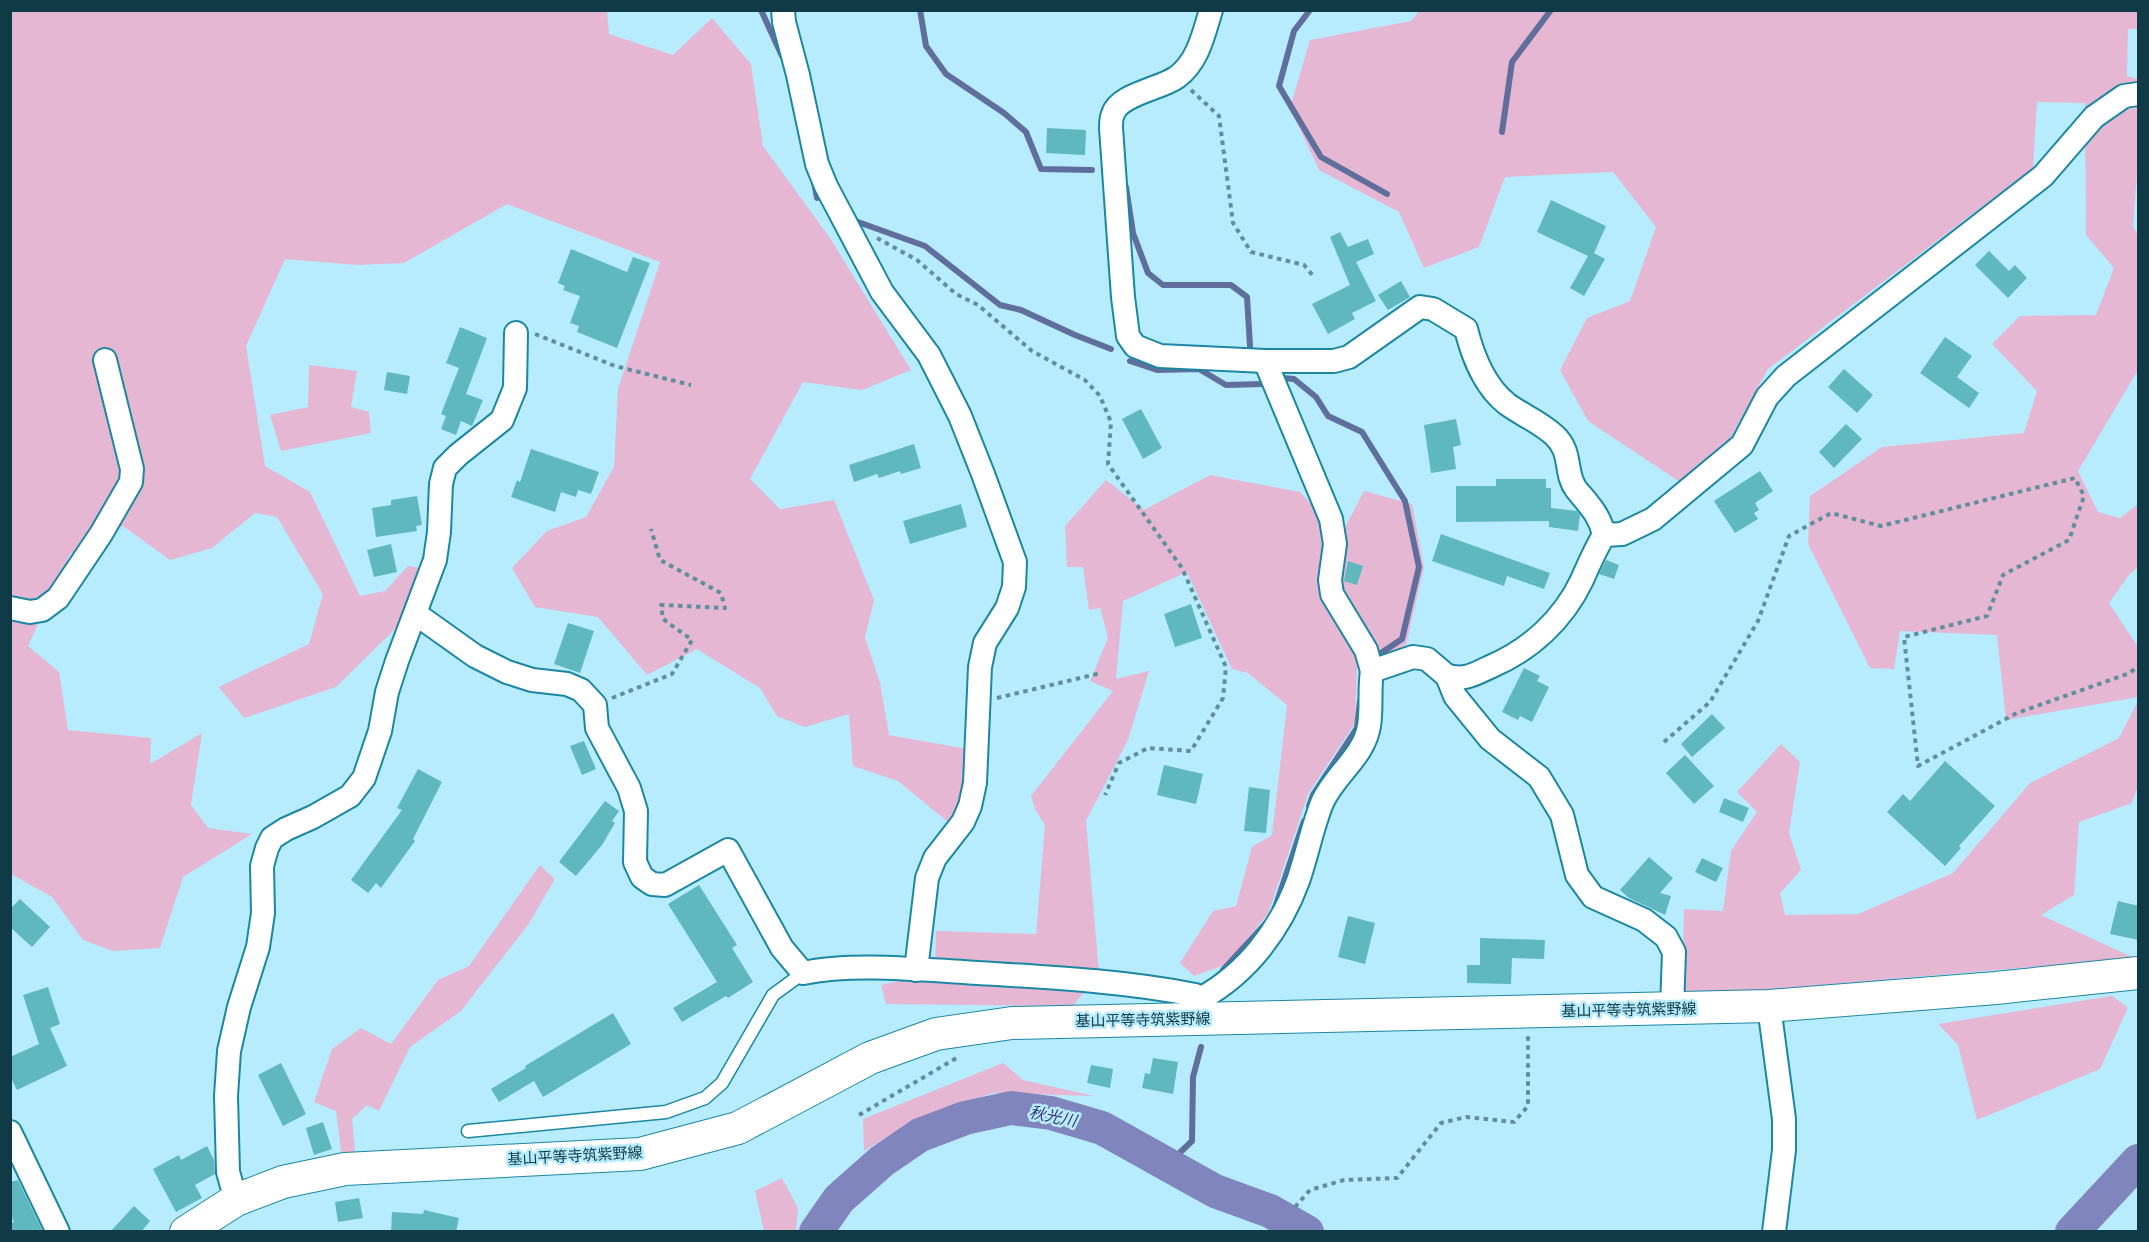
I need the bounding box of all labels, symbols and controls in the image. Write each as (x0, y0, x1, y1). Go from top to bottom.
street label: 基山平等寺筑紫野線 (1561, 998, 1697, 1020)
street label: 基山平等寺筑紫野線 (1075, 1008, 1211, 1030)
water label: 秋光川 (1027, 1100, 1081, 1132)
street label: 基山平等寺筑紫野線 (507, 1141, 643, 1169)

